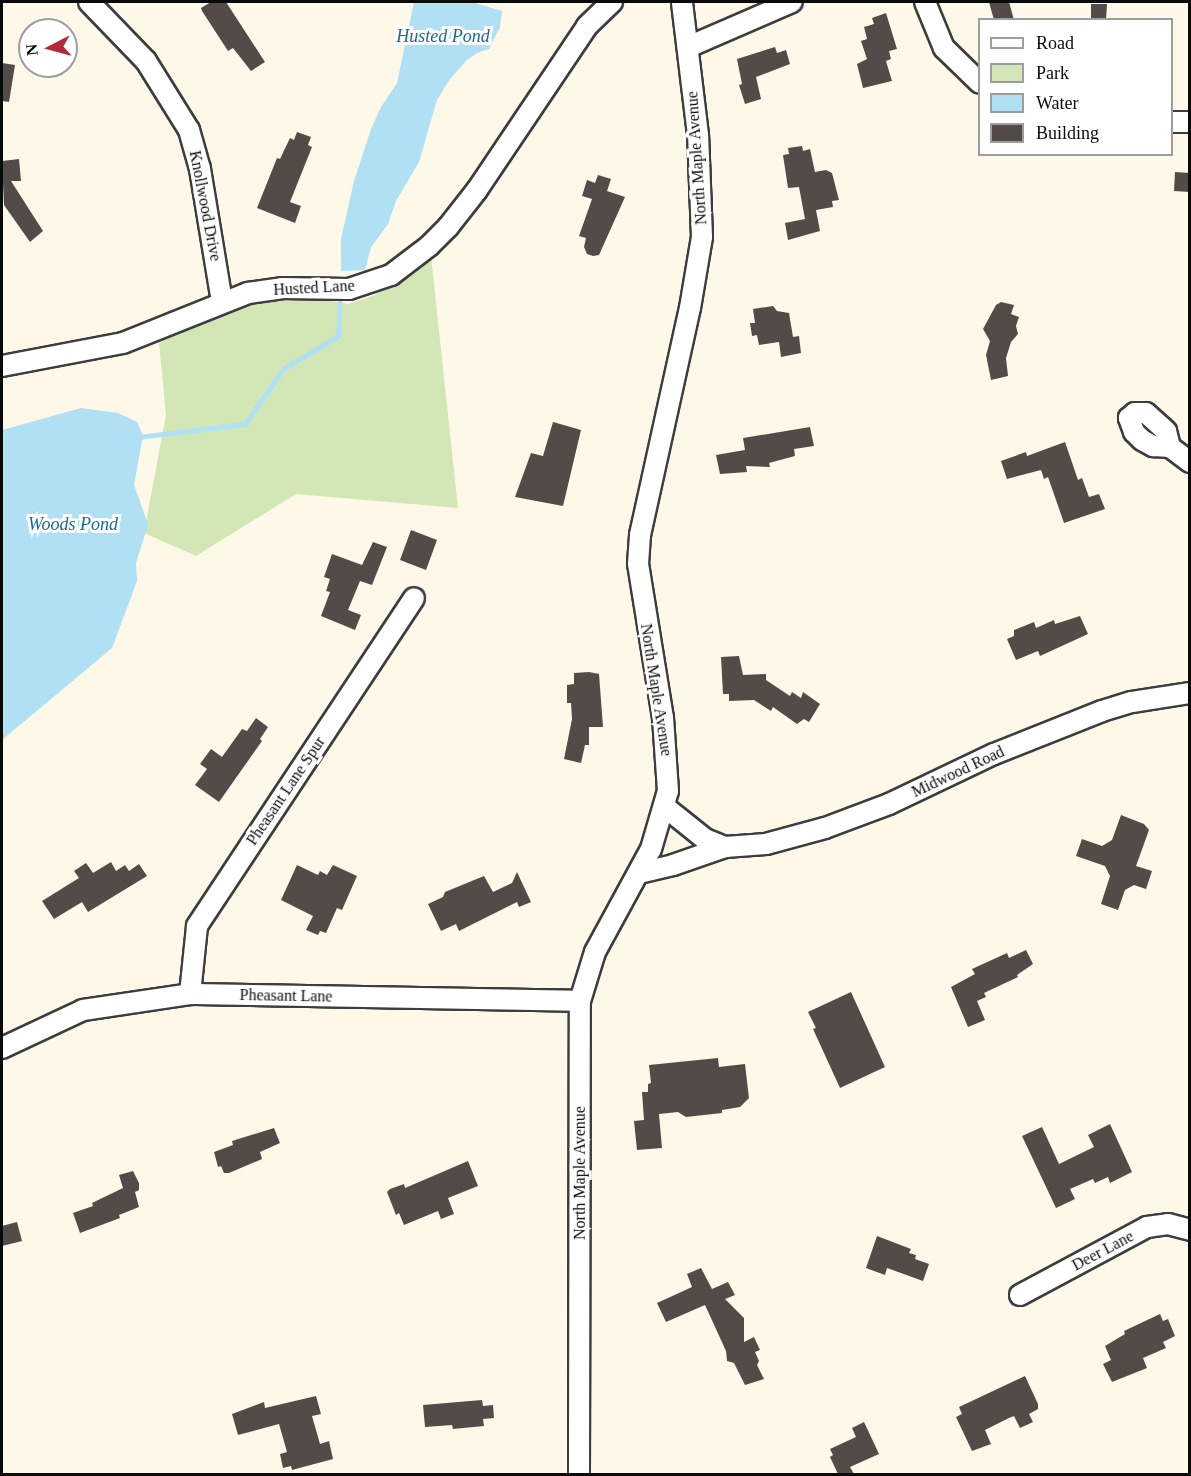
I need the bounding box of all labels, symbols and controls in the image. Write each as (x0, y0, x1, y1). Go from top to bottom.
north arrow (18, 18, 78, 78)
legend (978, 18, 1173, 156)
water label: Husted Pond (396, 25, 490, 47)
text: Road (1036, 33, 1074, 53)
text: N (23, 43, 41, 56)
text: Park (1036, 63, 1069, 83)
street label: North Maple Avenue (683, 90, 711, 226)
text: Water (1036, 93, 1079, 113)
text: Building (1036, 123, 1099, 143)
street label: Knollwood Drive (185, 149, 225, 263)
street label: Husted Lane (273, 276, 355, 300)
water label: Woods Pond (28, 513, 118, 535)
street label: North Maple Avenue (636, 622, 676, 758)
street label: Pheasant Lane Spur (243, 733, 329, 849)
street label: Midwood Road (909, 742, 1007, 802)
street label: Pheasant Lane (239, 986, 333, 1006)
street label: North Maple Avenue (570, 1106, 590, 1240)
street label: Deer Lane (1069, 1227, 1137, 1275)

